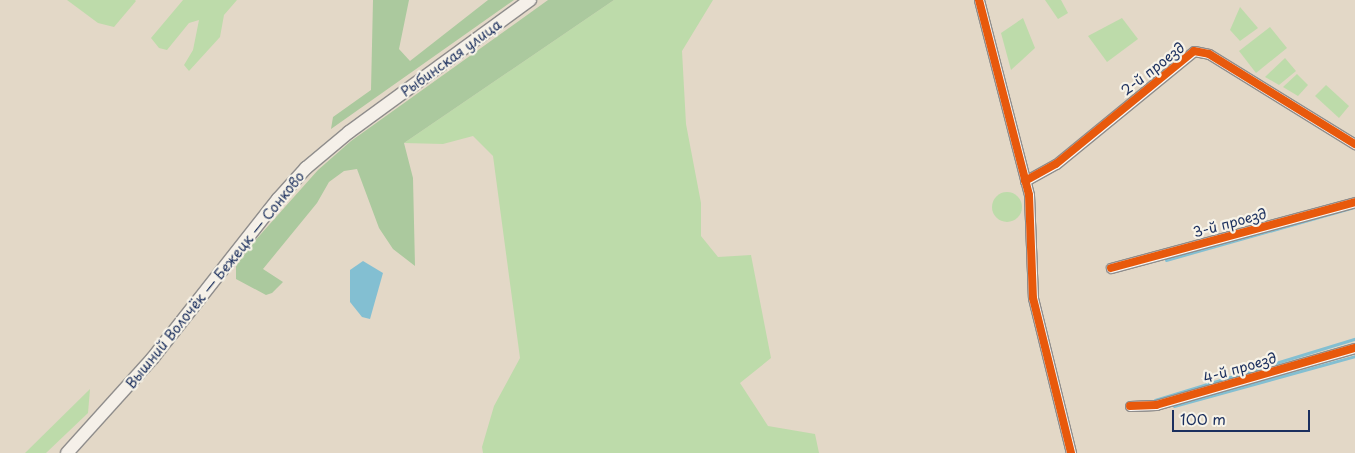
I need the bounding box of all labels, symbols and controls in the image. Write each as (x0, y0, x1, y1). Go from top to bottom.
street label: Рыбинская улица (397, 16, 505, 100)
street label: 2-й проезд (1118, 39, 1188, 99)
street label: Вышний Волочёк — Бежецк — Сонково (122, 168, 308, 392)
street label: 3-й проезд (1191, 205, 1269, 241)
street label: 4-й проезд (1201, 349, 1279, 387)
scale bar (1175, 400, 1312, 432)
text: 100 m (1180, 407, 1226, 430)

